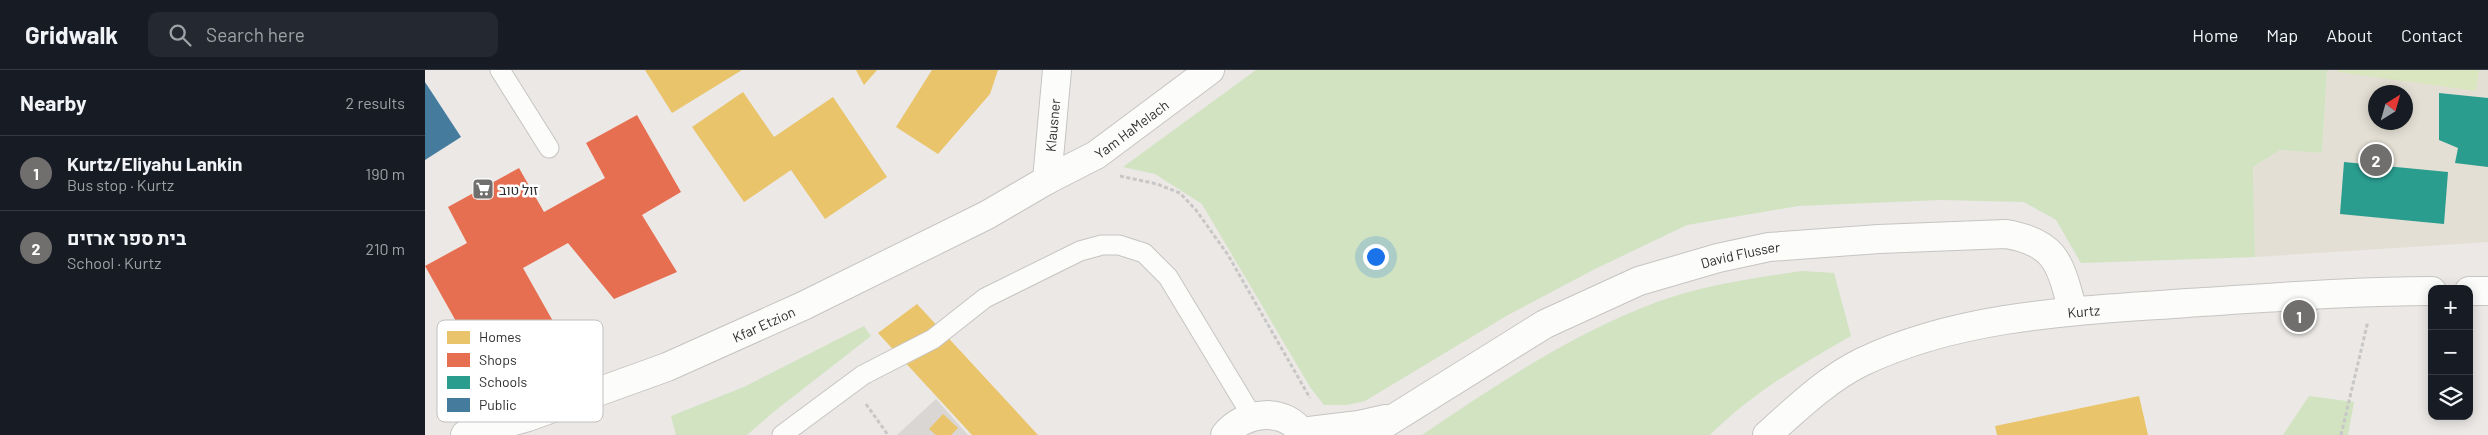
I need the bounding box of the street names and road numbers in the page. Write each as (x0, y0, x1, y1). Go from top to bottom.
street label: Yam HaMelach (1091, 96, 1172, 162)
street label: Klausner (1041, 98, 1063, 153)
street label: David Flusser (1698, 238, 1780, 271)
street label: Kurtz (2067, 301, 2101, 320)
street label: Kfar Etzion (729, 302, 798, 345)

